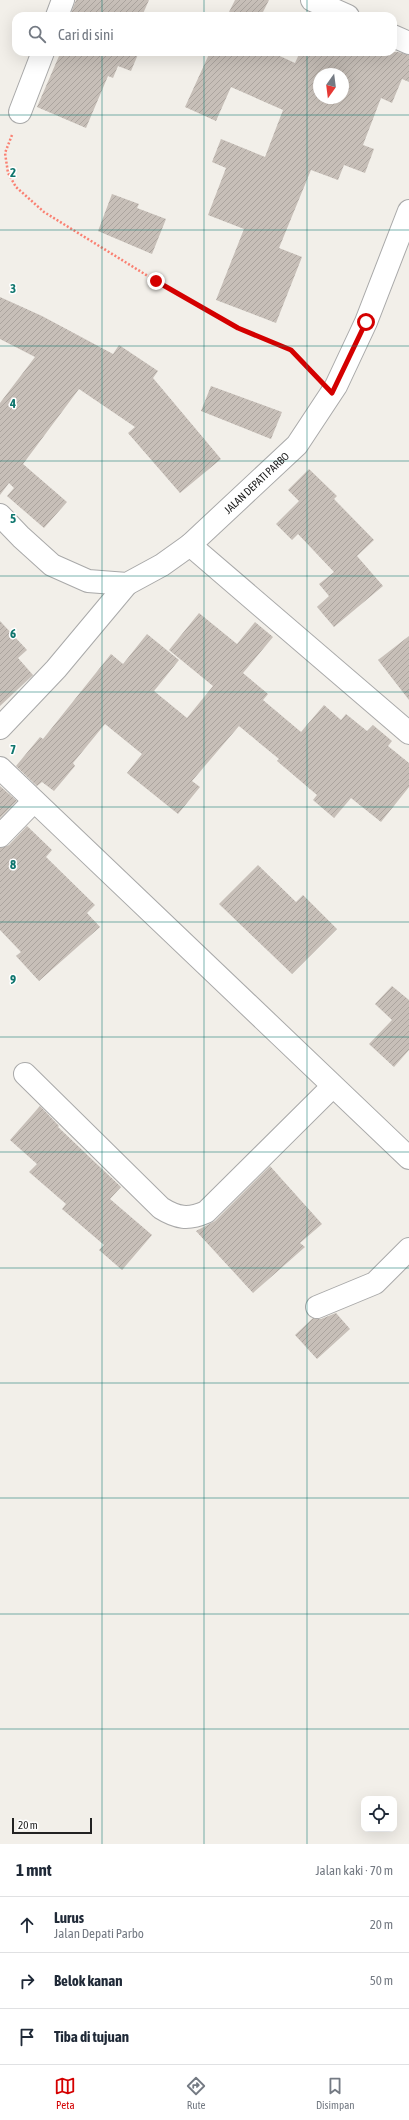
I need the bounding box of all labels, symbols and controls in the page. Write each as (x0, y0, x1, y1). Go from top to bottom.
search box (12, 12, 397, 56)
icon: search (26, 23, 48, 45)
text: Cari di sini (58, 26, 114, 43)
north arrow (313, 68, 349, 104)
text: 2 (10, 165, 16, 180)
route end (147, 272, 165, 290)
text: 3 (10, 281, 16, 296)
route start (357, 313, 375, 331)
text: 4 (9, 396, 16, 411)
street label: JALAN DEPATI PARBO (222, 450, 291, 516)
text: 5 (10, 511, 16, 526)
text: 6 (10, 626, 16, 641)
text: 7 (10, 742, 16, 757)
text: 8 (10, 857, 16, 872)
text: 9 (10, 972, 16, 987)
map controls (361, 1796, 397, 1832)
button: locate (361, 1796, 397, 1832)
scale bar (12, 1816, 92, 1835)
text: 20 m (18, 1819, 38, 1831)
text: 1 mnt (16, 1860, 52, 1880)
text: Jalan kaki · 70 m (315, 1863, 393, 1878)
text: Lurus (54, 1909, 84, 1926)
icon: ahead (16, 1914, 38, 1936)
text: 20 m (370, 1917, 393, 1932)
text: Jalan Depati Parbo (54, 1926, 144, 1941)
icon: right (16, 1970, 38, 1992)
text: Belok kanan (54, 1972, 123, 1989)
text: 50 m (370, 1973, 393, 1988)
icon: arrive (16, 2026, 38, 2048)
text: Tiba di tujuan (54, 2028, 129, 2045)
tab: Peta (54, 2075, 76, 2111)
tab: Rute (185, 2075, 207, 2111)
tab: Disimpan (316, 2075, 355, 2111)

